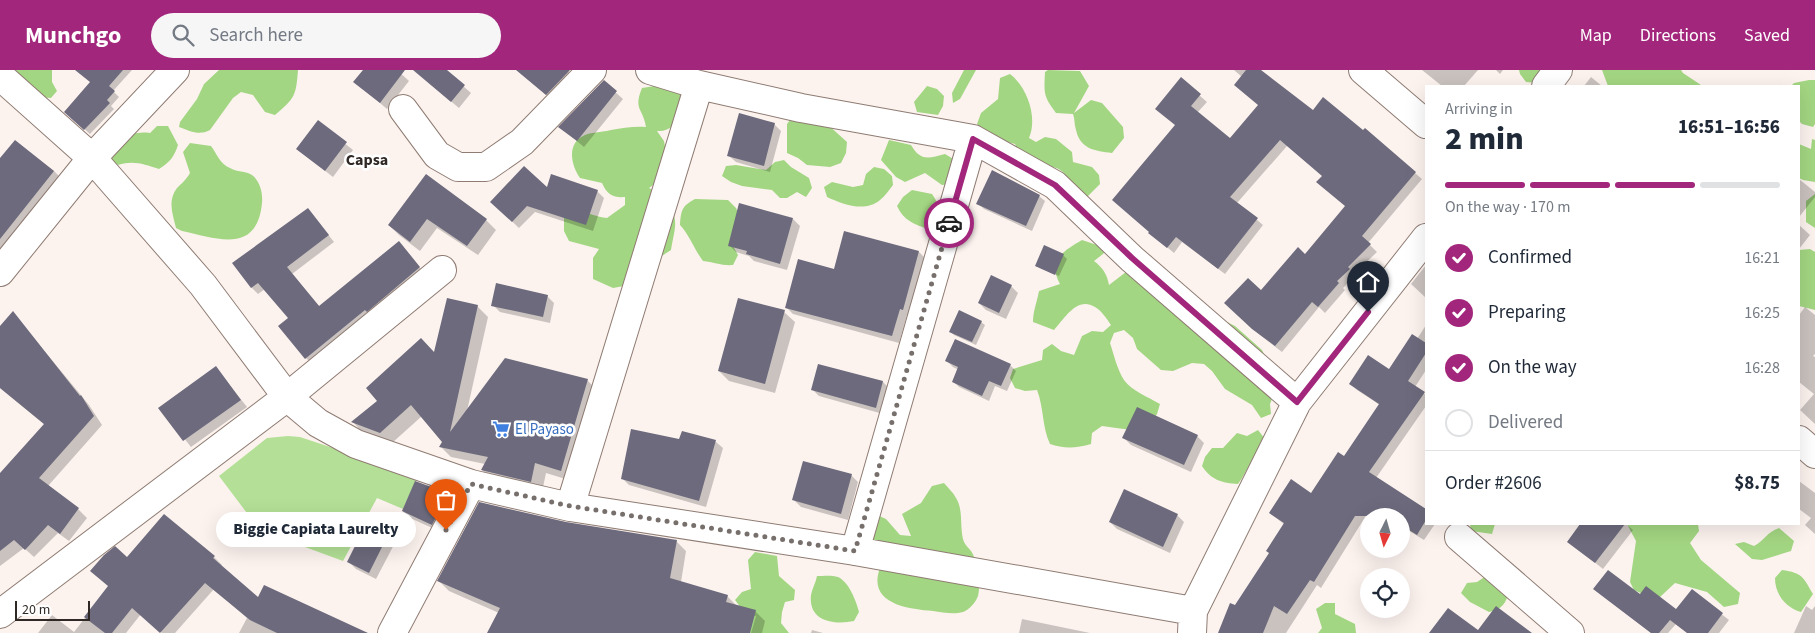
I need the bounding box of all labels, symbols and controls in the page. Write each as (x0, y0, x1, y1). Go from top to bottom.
search box (151, 13, 501, 58)
text: Munchgo (25, 18, 121, 53)
icon: search (169, 21, 197, 49)
text: Search here (209, 22, 303, 49)
text: Map (1580, 23, 1612, 48)
text: Directions (1640, 23, 1716, 48)
text: Saved (1744, 23, 1790, 48)
text: Arriving in (1445, 98, 1513, 120)
text: 16:51–16:56 (1678, 114, 1780, 141)
text: 2 min (1445, 116, 1524, 162)
district label: Capsa (346, 149, 388, 171)
text: On the way · 170 m (1445, 196, 1570, 218)
courier (924, 198, 974, 248)
icon: car (935, 209, 963, 237)
icon: check (1445, 244, 1473, 272)
text: Confirmed (1488, 244, 1572, 271)
text: 16:21 (1744, 247, 1780, 269)
pin (1347, 261, 1389, 312)
icon: home (1354, 268, 1382, 296)
icon: check (1445, 299, 1473, 327)
text: Preparing (1488, 299, 1566, 326)
text: 16:25 (1744, 302, 1780, 324)
icon: check (1445, 354, 1473, 382)
text: On the way (1488, 354, 1577, 381)
text: 16:28 (1744, 357, 1780, 379)
text: Delivered (1488, 409, 1563, 436)
supermarket icon: El Payaso (491, 419, 511, 439)
place label: El Payaso (515, 419, 574, 440)
text: Order #2606 (1445, 470, 1542, 497)
text: $8.75 (1734, 470, 1780, 497)
pin (425, 479, 467, 530)
icon: bag (432, 486, 460, 514)
north arrow (1360, 508, 1410, 558)
map controls (1360, 508, 1410, 618)
callout: Biggie Capiata Laurelty (216, 512, 416, 548)
text: Biggie Capiata Laurelty (233, 518, 399, 540)
button: locate (1360, 568, 1410, 618)
scale bar (15, 598, 90, 621)
text: 20 m (22, 600, 50, 620)

